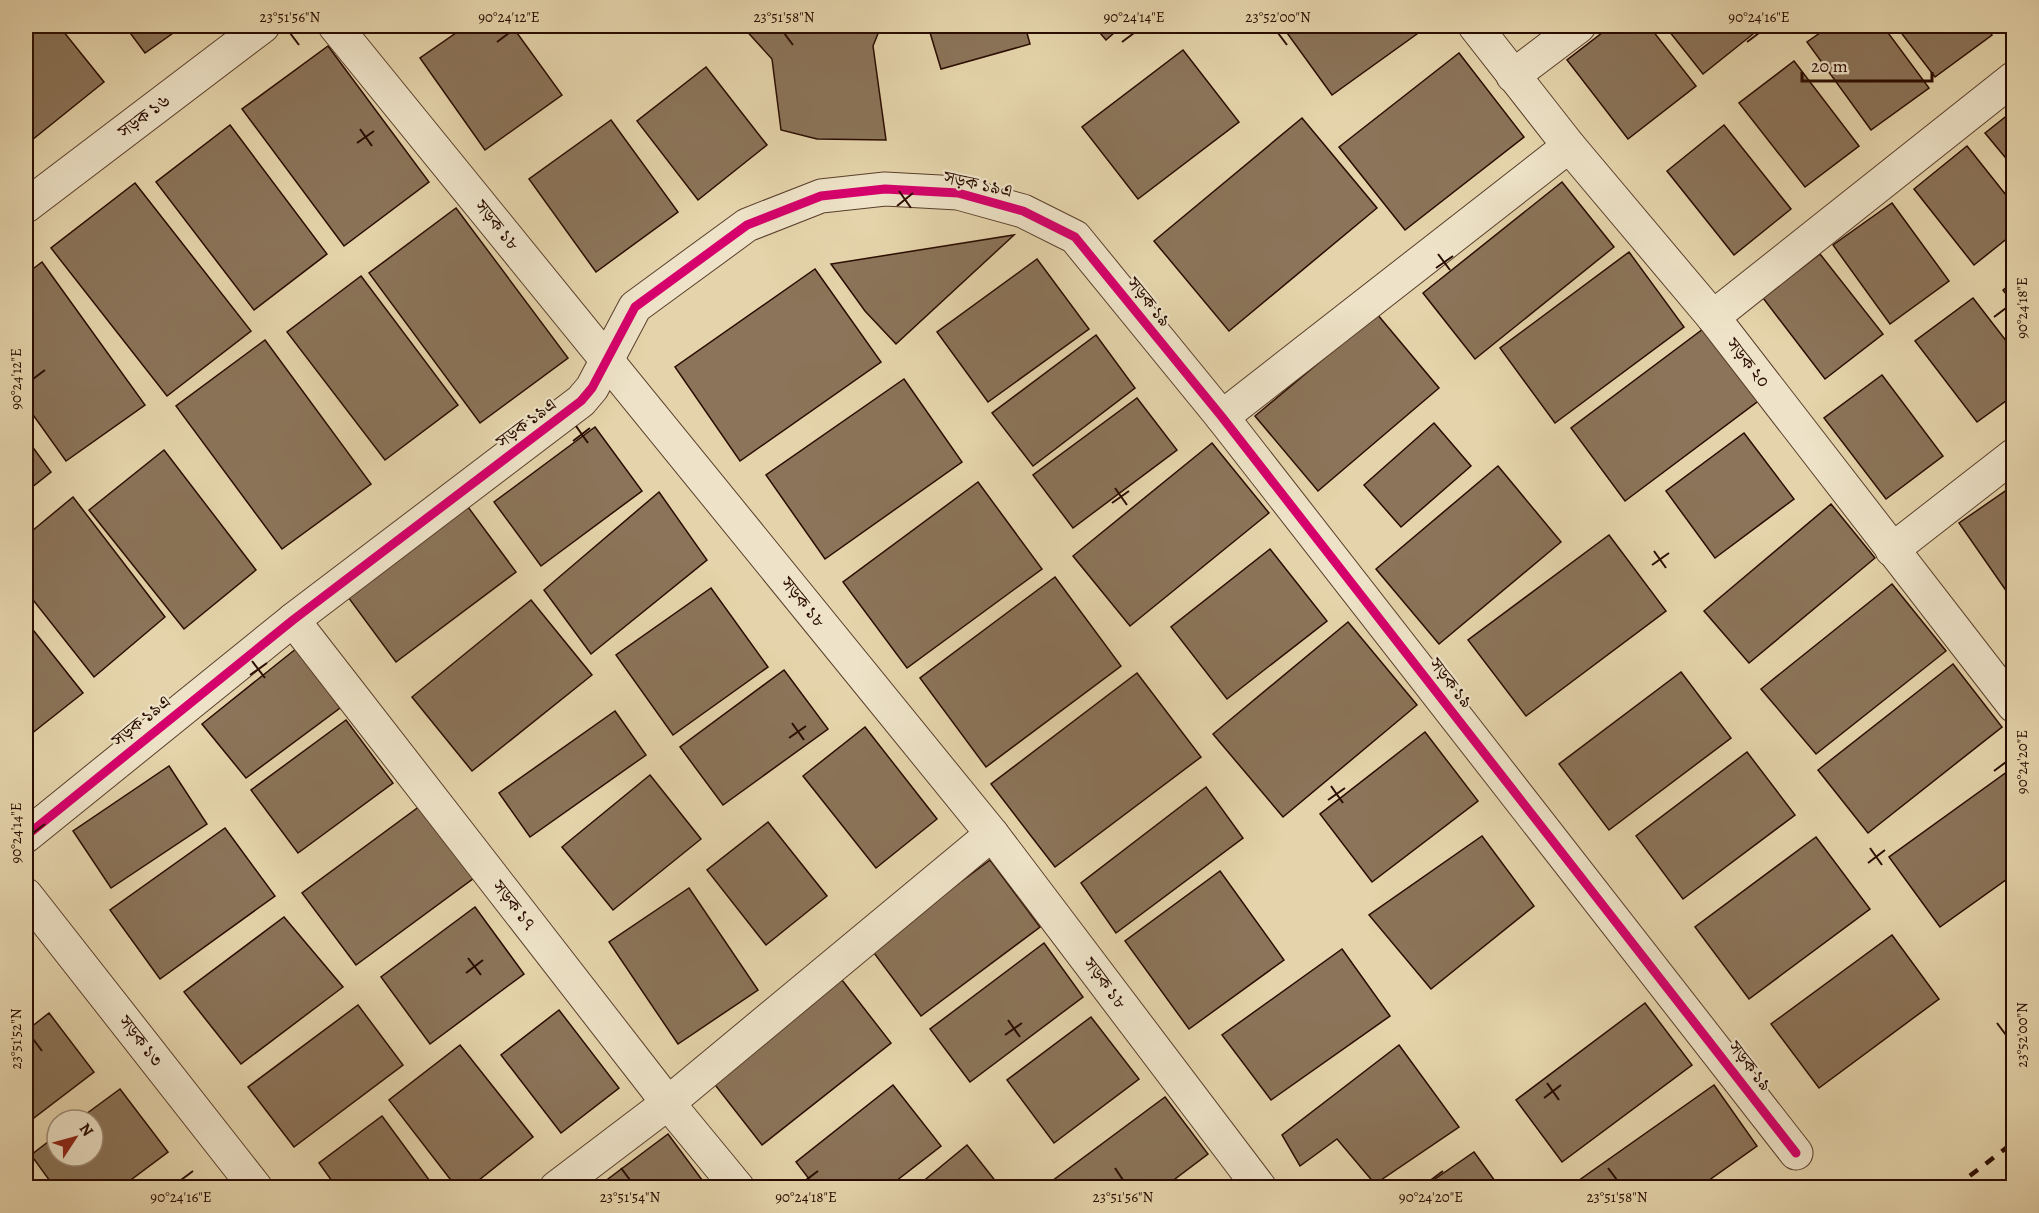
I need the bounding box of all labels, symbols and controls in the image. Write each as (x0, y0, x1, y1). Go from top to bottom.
text: 23°51'56"N (260, 7, 321, 27)
text: 90°24'12"E (478, 7, 540, 27)
text: 23°51'58"N (753, 7, 815, 27)
text: 90°24'14"E (1103, 7, 1165, 27)
text: 23°52'00"N (1245, 7, 1311, 27)
text: 90°24'16"E (1728, 7, 1790, 27)
scale bar (1802, 45, 1932, 83)
text: 20 m (1811, 54, 1848, 78)
street label: সড়ক ১৬ (112, 88, 175, 144)
street label: সড়ক ১৯এ (940, 165, 1015, 203)
street label: সড়ক ১৮ (469, 194, 525, 255)
street label: সড়ক ১৯ (1121, 271, 1177, 332)
text: 90°24'18"E (2012, 277, 2032, 339)
street label: সড়ক ২০ (1720, 332, 1775, 393)
text: 90°24'12"E (6, 348, 26, 410)
street label: সড়ক ১৯এ (490, 392, 561, 454)
street label: সড়ক ১৮ (775, 571, 831, 632)
street label: সড়ক ১৯ (1423, 652, 1478, 713)
street label: সড়ক ১৯এ (106, 690, 176, 753)
text: 90°24'20"E (2012, 730, 2032, 794)
text: 90°24'14"E (6, 802, 26, 864)
street label: সড়ক ১৭ (486, 874, 541, 935)
street label: সড়ক ১৮ (1077, 952, 1132, 1014)
text: 23°52'00"N (2012, 1002, 2032, 1068)
text: 23°51'52"N (6, 1008, 26, 1069)
street label: সড়ক ১৩ (113, 1009, 169, 1072)
street label: সড়ক ১৯ (1722, 1035, 1777, 1096)
north arrow (45, 1108, 105, 1168)
text: N (74, 1119, 99, 1141)
text: 90°24'16"E (150, 1187, 212, 1207)
text: 23°51'54"N (600, 1187, 661, 1207)
text: 90°24'18"E (775, 1187, 837, 1207)
text: 23°51'56"N (1093, 1187, 1154, 1207)
text: 90°24'20"E (1399, 1187, 1463, 1207)
text: 23°51'58"N (1586, 1187, 1648, 1207)

